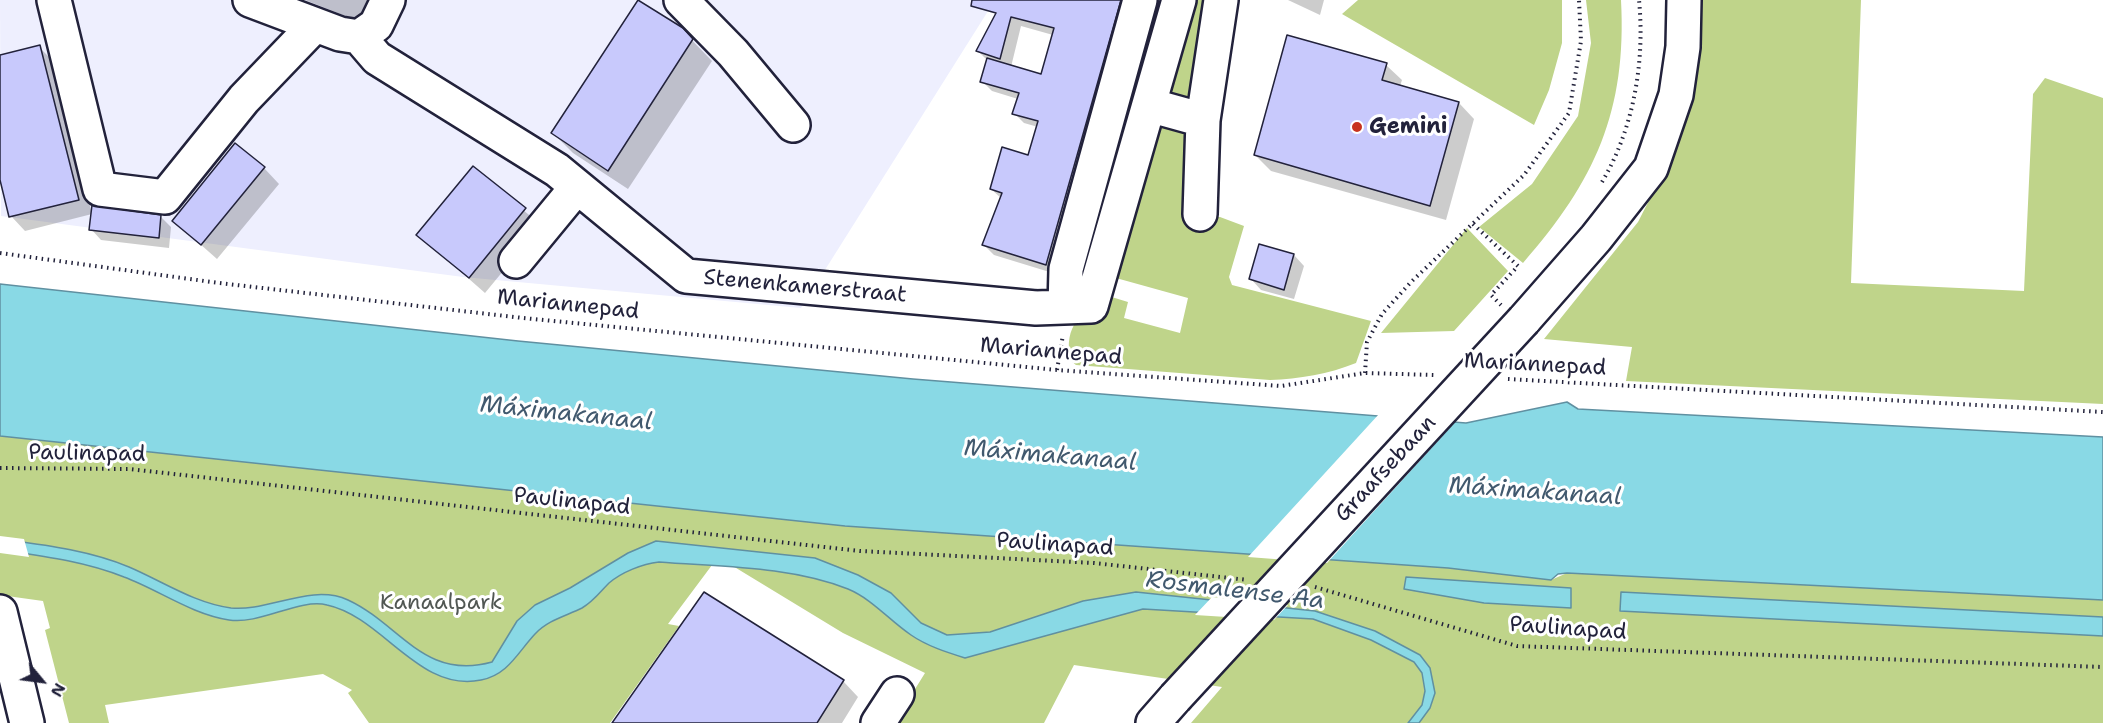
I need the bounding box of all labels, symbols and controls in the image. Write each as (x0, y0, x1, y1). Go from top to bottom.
place label: Gemini (1369, 114, 1448, 140)
marker: Gemini (1350, 120, 1364, 134)
street label: Stenenkamerstraat (702, 265, 908, 309)
street label: Mariannepad (496, 284, 640, 326)
street label: Mariannepad (979, 333, 1123, 371)
street label: Mariannepad (1463, 348, 1607, 382)
water label: Máximakanaal (478, 391, 654, 437)
street label: Graafsebaan (1330, 410, 1442, 528)
water label: Máximakanaal (962, 434, 1138, 478)
street label: Paulinapad (28, 440, 146, 468)
water label: Máximakanaal (1448, 472, 1622, 512)
street label: Paulinapad (512, 483, 632, 521)
street label: Paulinapad (996, 528, 1114, 562)
water label: Rosmalense Aa (1144, 566, 1326, 616)
park label: Kanaalpark (380, 590, 502, 616)
street label: Paulinapad (1509, 612, 1627, 646)
north arrow (12, 651, 72, 711)
text: N (46, 679, 70, 701)

